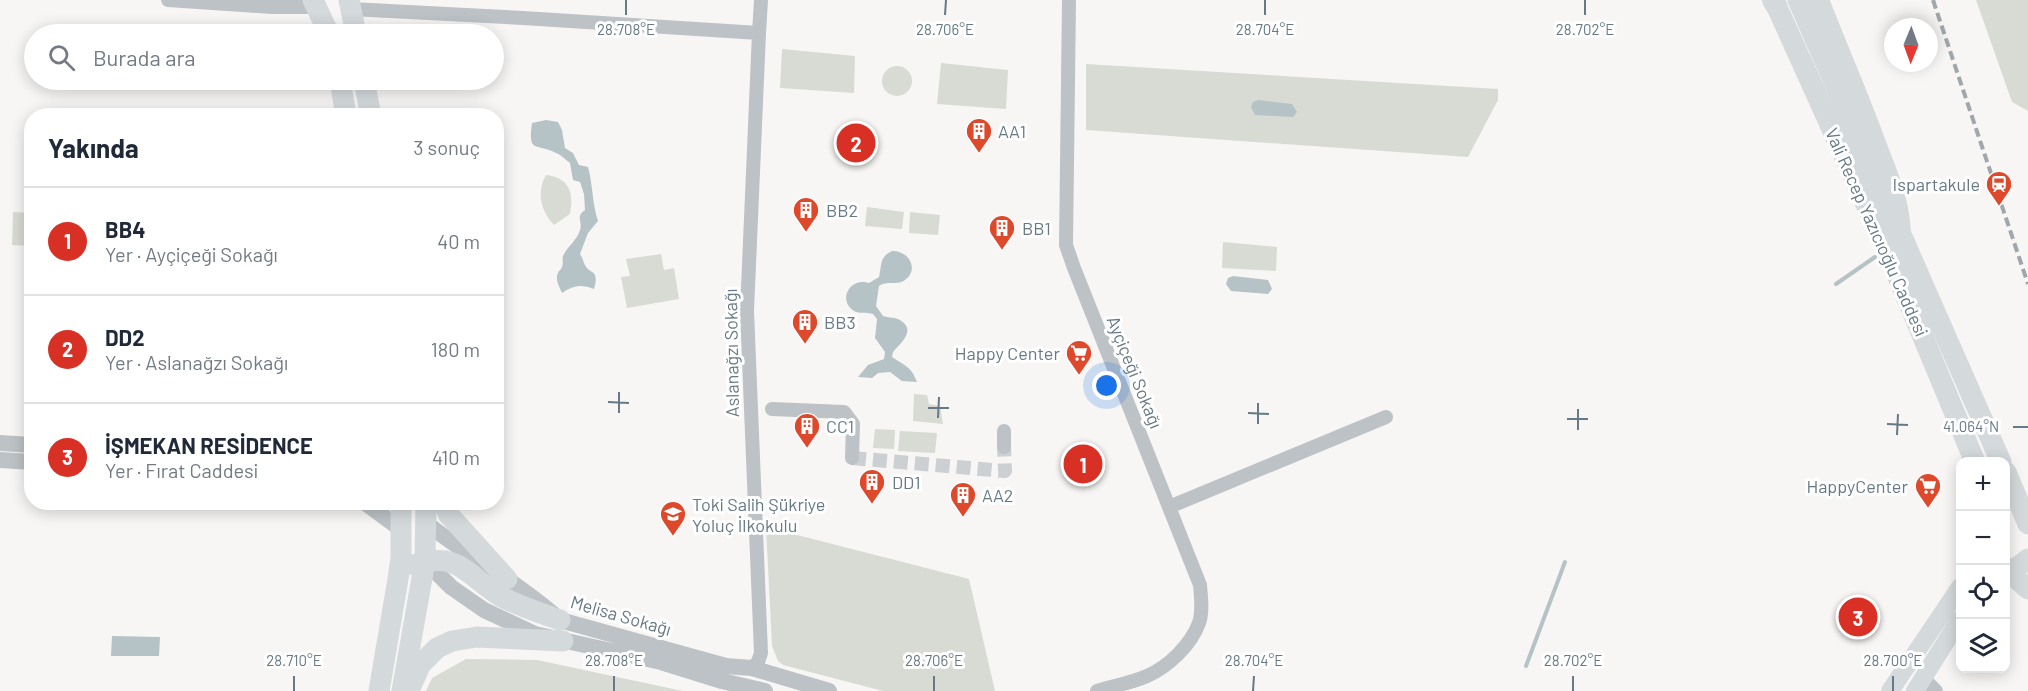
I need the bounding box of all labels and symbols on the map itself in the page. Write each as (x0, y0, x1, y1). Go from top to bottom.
north arrow (1884, 18, 1938, 72)
text: 28.708°E (597, 20, 655, 38)
text: 28.706°E (916, 20, 974, 38)
text: 28.704°E (1236, 20, 1294, 38)
text: 28.702°E (1556, 20, 1614, 38)
building icon: AA1 (964, 116, 994, 154)
pin: 2 (836, 120, 876, 166)
place label: AA1 (998, 120, 1026, 142)
street label: Vali Recep Yazıcıoğlu Caddesi (1821, 125, 1933, 339)
station icon: Ispartakule (1984, 169, 2014, 207)
place label: Ispartakule (1893, 173, 1980, 195)
building icon: BB2 (791, 195, 821, 233)
place label: BB2 (826, 199, 858, 221)
building icon: BB1 (987, 213, 1017, 251)
place label: BB1 (1022, 217, 1051, 239)
street label: Aslanağzı Sokağı (719, 288, 743, 418)
building icon: BB3 (790, 307, 820, 345)
place label: BB3 (824, 311, 856, 333)
street label: Ayçiçeği Sokağı (1102, 313, 1168, 431)
supermarket icon: Happy Center (1064, 338, 1094, 376)
place label: Happy Center (955, 342, 1060, 364)
your location (1092, 371, 1121, 400)
building icon: CC1 (792, 411, 822, 449)
place label: CC1 (826, 415, 854, 437)
text: 41.064°N (1943, 417, 1999, 435)
pin: 1 (1064, 442, 1102, 486)
building icon: DD1 (857, 467, 887, 505)
place label: DD1 (892, 471, 921, 493)
supermarket icon: HappyCenter (1913, 471, 1943, 509)
place label: HappyCenter (1806, 475, 1908, 497)
building icon: AA2 (948, 480, 978, 518)
place label: AA2 (982, 484, 1014, 506)
place label: Toki Salih Şükriye Yoluç İlkokulu (692, 493, 825, 536)
school or university icon: Toki Salih Şükriye Yoluç İlkokulu (658, 499, 688, 537)
street label: Melisa Sokağı (568, 590, 674, 640)
pin: 3 (1838, 594, 1878, 640)
text: 28.710°E (266, 651, 322, 669)
text: 28.708°E (585, 651, 643, 669)
text: 28.706°E (905, 651, 963, 669)
text: 28.704°E (1225, 651, 1283, 669)
text: 28.702°E (1544, 651, 1602, 669)
text: 28.700°E (1864, 651, 1922, 669)

